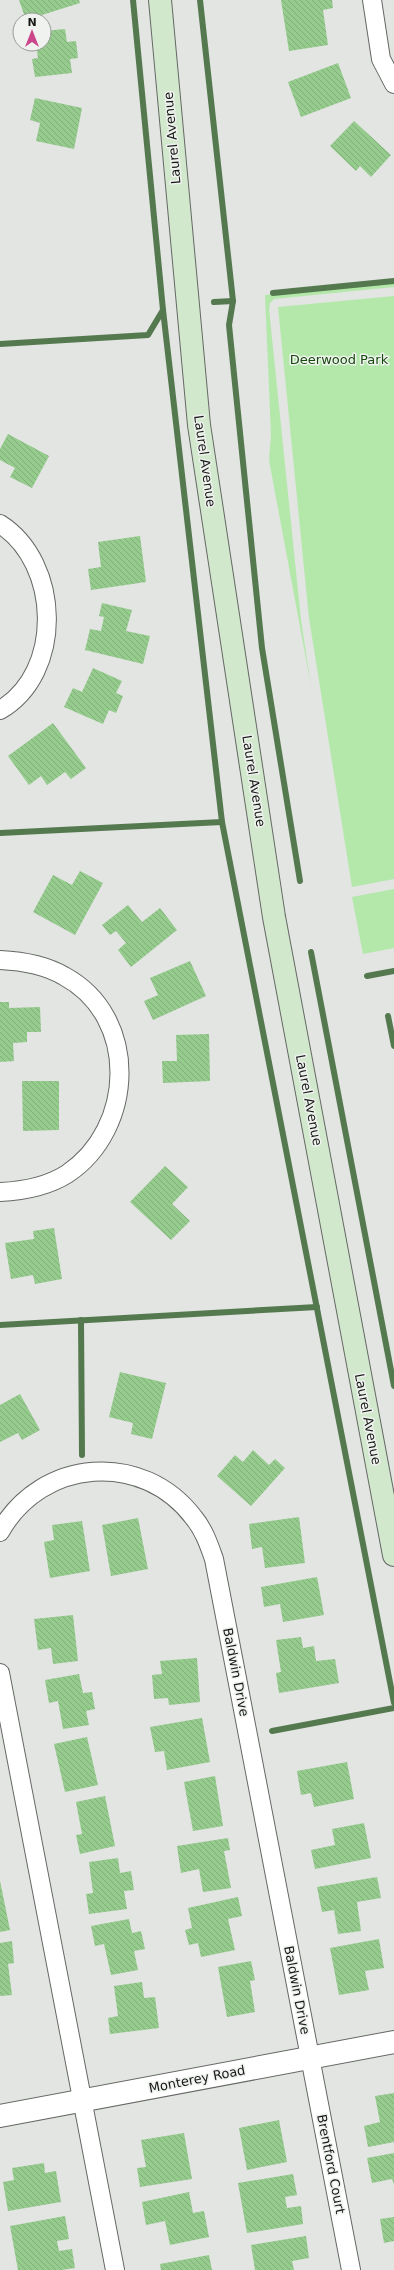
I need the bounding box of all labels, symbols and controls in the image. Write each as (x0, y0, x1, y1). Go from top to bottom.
north arrow (12, 12, 52, 52)
text: N (27, 16, 37, 29)
street label: Laurel Avenue (160, 91, 184, 185)
park label: Deerwood Park (290, 352, 389, 367)
street label: Laurel Avenue (191, 414, 219, 508)
street label: Laurel Avenue (239, 734, 269, 828)
street label: Laurel Avenue (293, 1053, 325, 1147)
street label: Laurel Avenue (352, 1372, 384, 1466)
street label: Baldwin Drive (220, 1626, 252, 1718)
street label: Baldwin Drive (281, 1944, 313, 2036)
street label: Monterey Road (147, 2062, 247, 2096)
street label: Brentford Court (314, 2113, 348, 2215)

